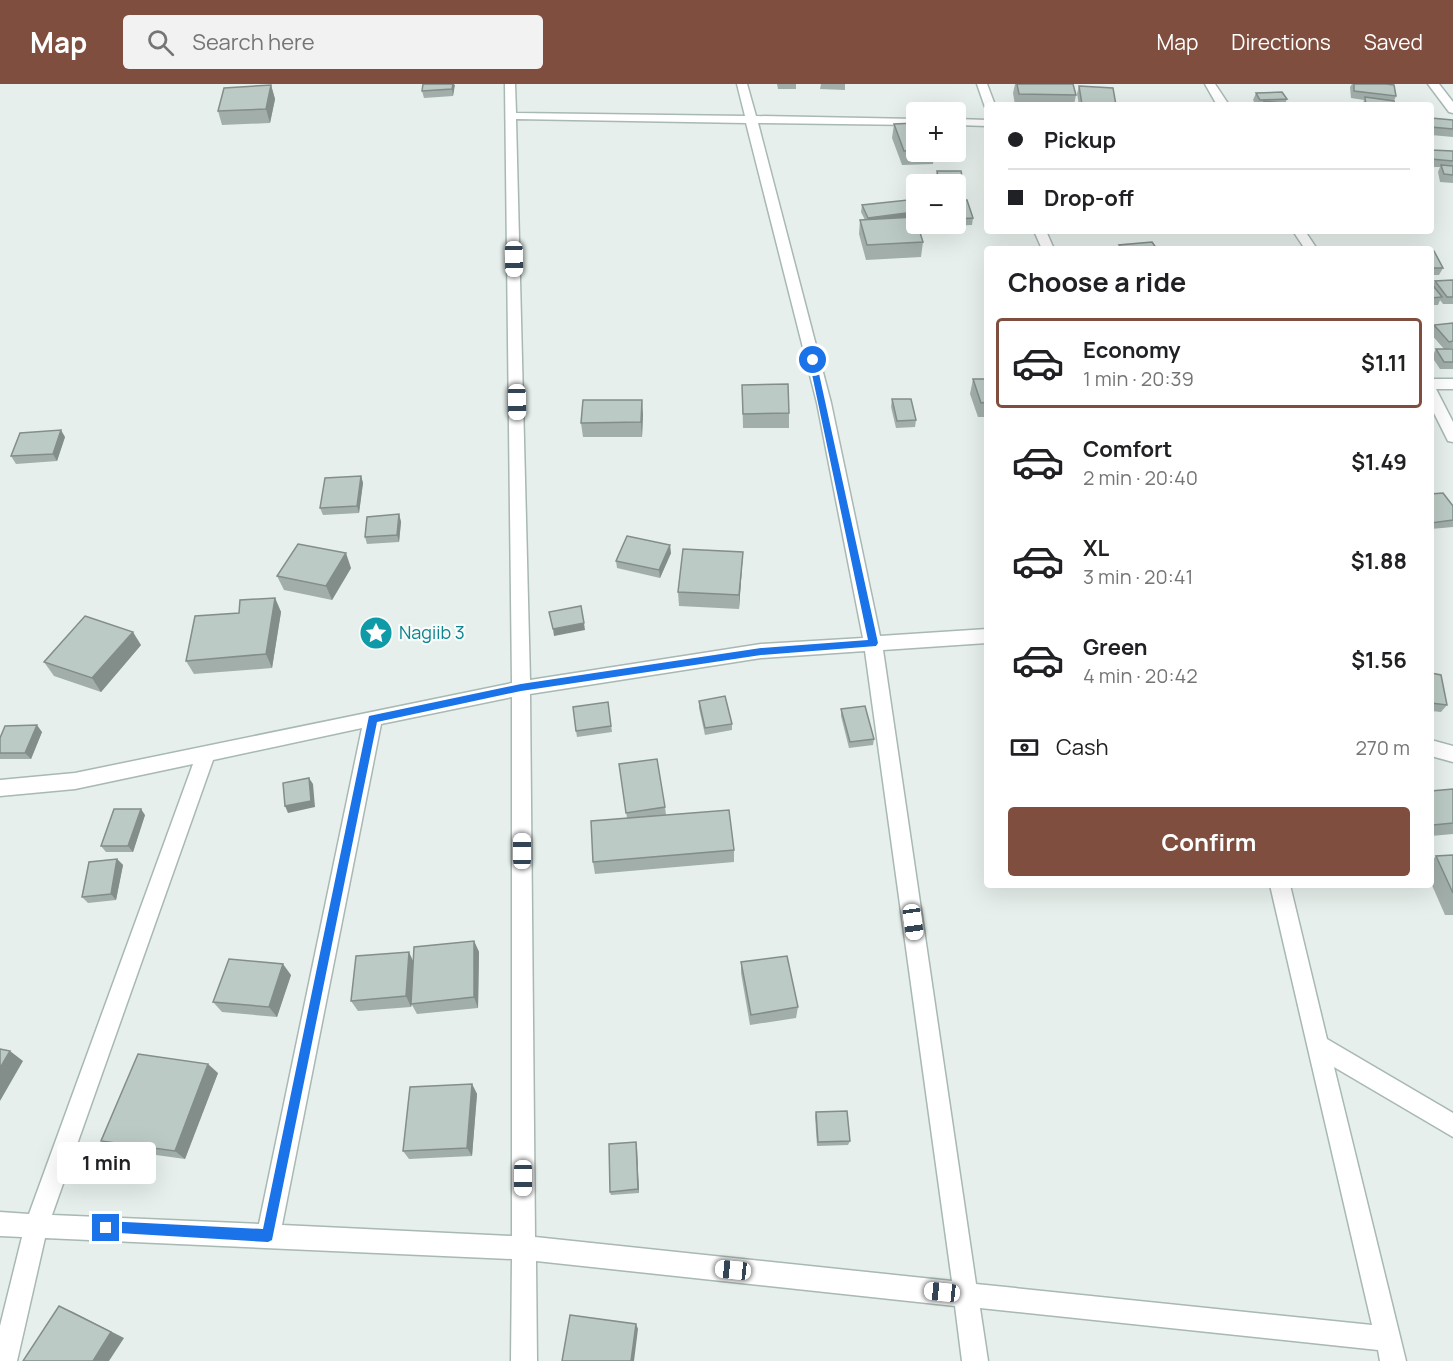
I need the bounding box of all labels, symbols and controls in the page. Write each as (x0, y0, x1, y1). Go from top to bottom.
search box (123, 15, 543, 69)
text: Map (30, 23, 87, 61)
icon: search (144, 26, 177, 59)
text: Search here (192, 27, 315, 57)
text: Map (1157, 28, 1198, 56)
text: Directions (1231, 28, 1331, 56)
text: Saved (1364, 28, 1423, 56)
map controls (906, 102, 966, 234)
button: + (906, 102, 966, 162)
text: Pickup (1044, 125, 1116, 155)
button: − (906, 174, 966, 234)
text: Drop-off (1044, 183, 1134, 213)
car (505, 241, 523, 277)
text: Choose a ride (1008, 263, 1186, 300)
text: Economy (1083, 335, 1181, 365)
icon: car (1011, 336, 1065, 390)
route start (799, 346, 826, 373)
text: $1.11 (1361, 348, 1407, 378)
text: 1 min · 20:39 (1083, 365, 1194, 392)
car (508, 384, 526, 420)
text: Comfort (1083, 434, 1172, 464)
icon: car (1011, 435, 1065, 489)
text: $1.49 (1351, 447, 1407, 477)
text: 2 min · 20:40 (1083, 464, 1198, 491)
text: XL (1083, 533, 1109, 563)
icon: car (1011, 534, 1065, 588)
text: $1.88 (1351, 546, 1407, 576)
text: 3 min · 20:41 (1083, 563, 1193, 590)
place icon: Nagiib 3 (358, 615, 394, 651)
place label: Nagiib 3 (399, 620, 465, 644)
text: Green (1083, 632, 1148, 662)
icon: car (1011, 633, 1065, 687)
text: $1.56 (1351, 645, 1407, 675)
text: 4 min · 20:42 (1083, 662, 1198, 689)
icon: cash (1008, 731, 1041, 764)
text: Cash (1056, 732, 1109, 762)
text: 270 m (1355, 734, 1410, 761)
button: Confirm (1008, 807, 1410, 876)
car (513, 833, 531, 869)
car (902, 903, 924, 941)
callout: 1 min (57, 1141, 156, 1183)
text: 1 min (82, 1149, 131, 1176)
car (514, 1160, 532, 1196)
route end (92, 1214, 119, 1241)
car (714, 1259, 752, 1281)
car (923, 1281, 961, 1303)

